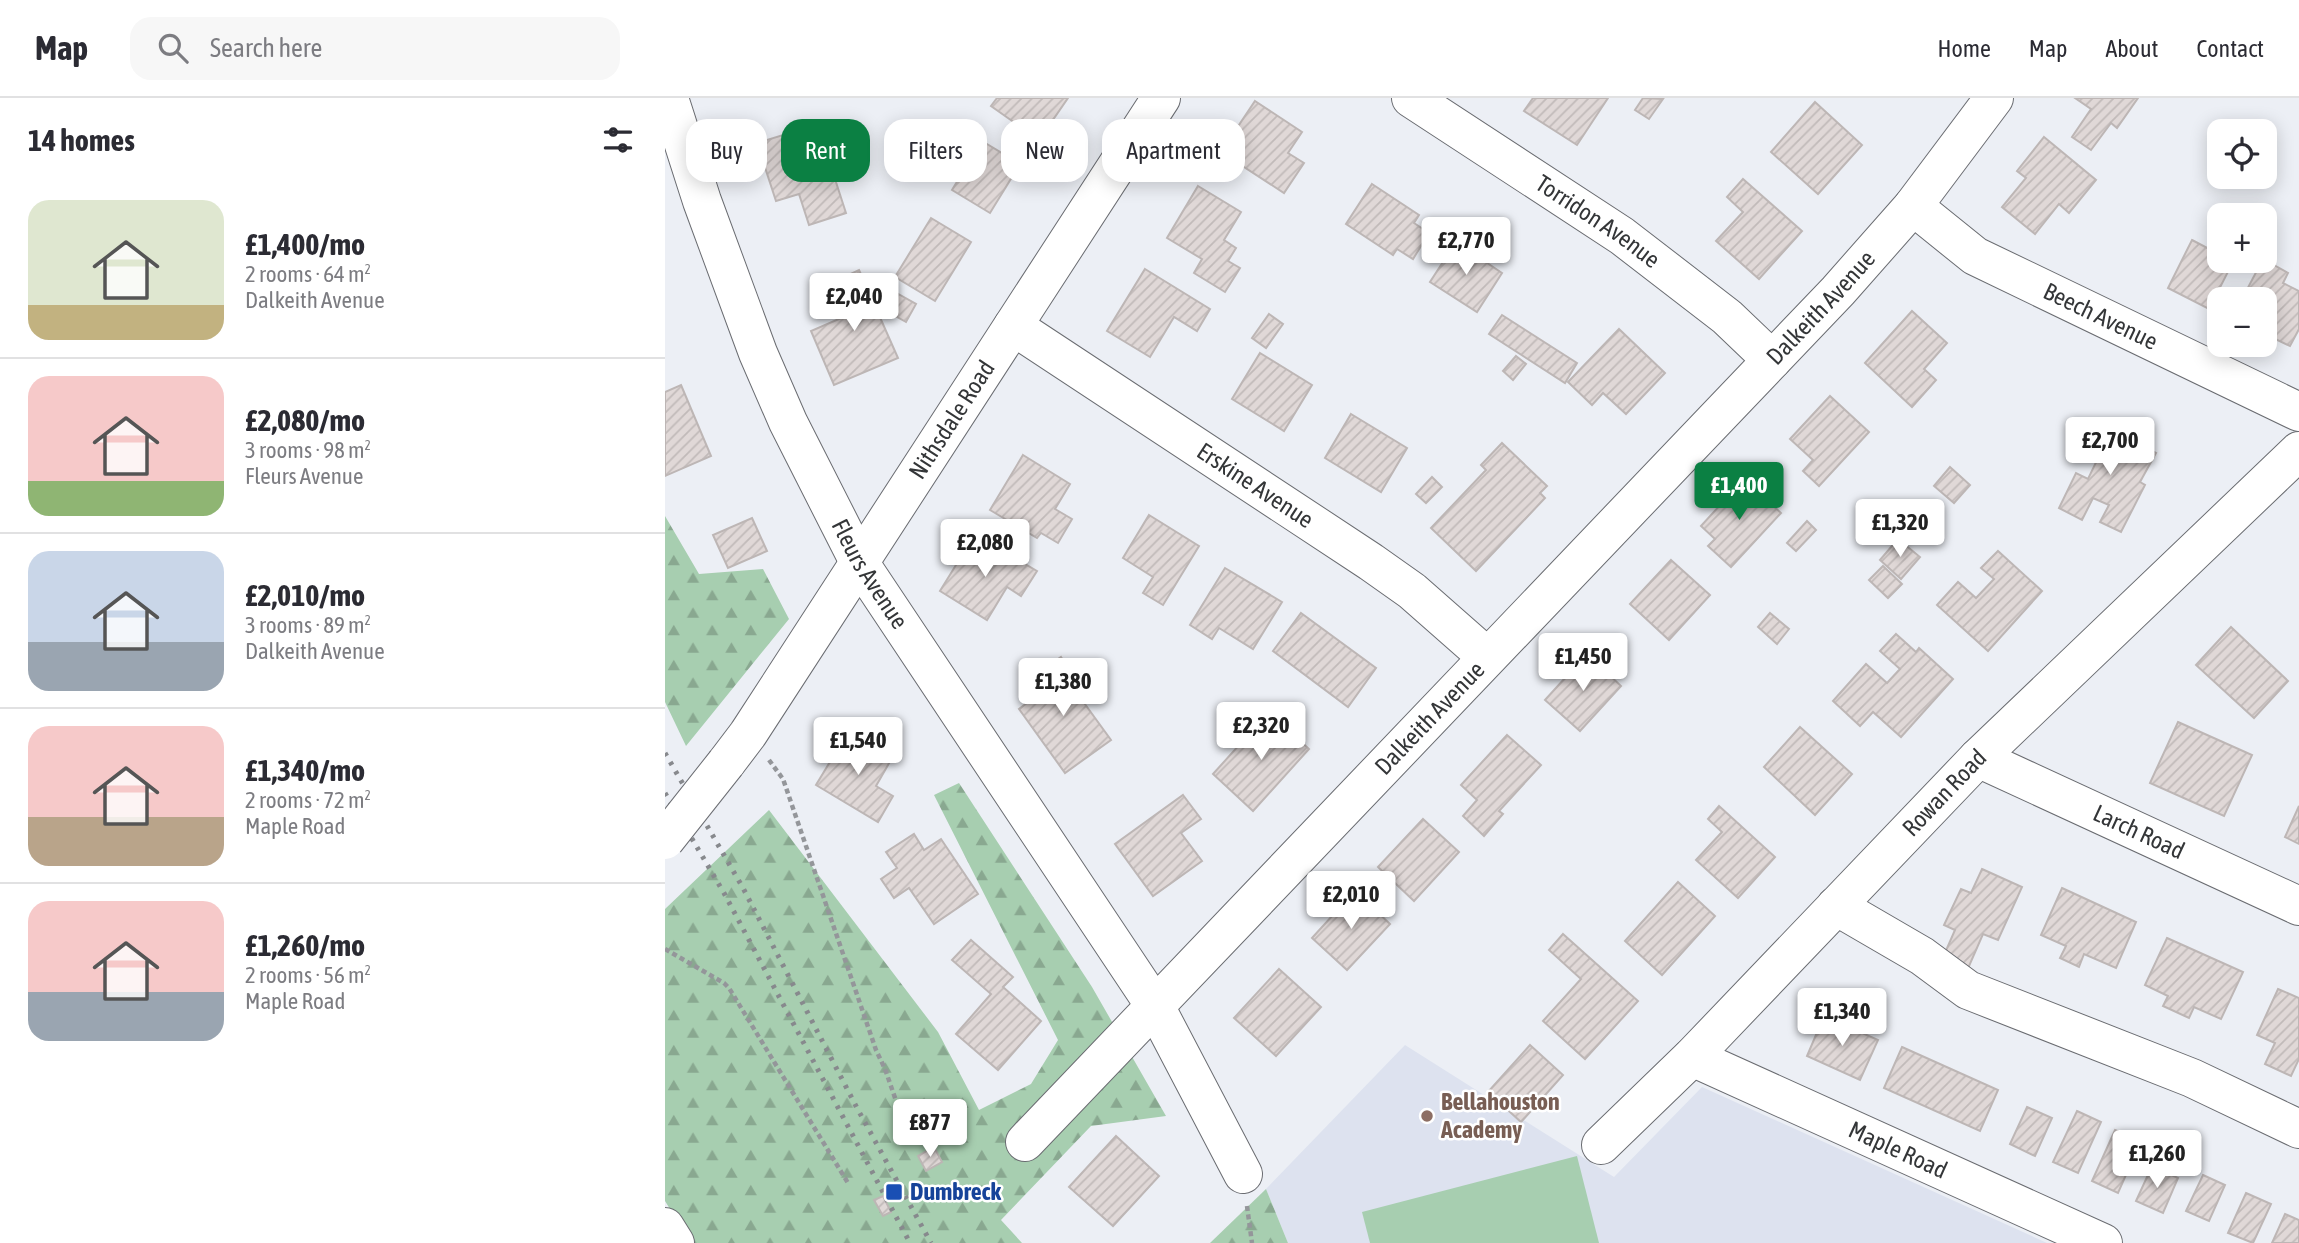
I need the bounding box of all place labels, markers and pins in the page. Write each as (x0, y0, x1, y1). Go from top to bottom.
pin: £2,770 (1409, 218, 1523, 277)
pin: £2,040 (797, 274, 911, 333)
pin: £2,700 (2053, 418, 2167, 477)
pin: £1,400 (1682, 462, 1796, 522)
pin: £1,320 (1843, 500, 1957, 559)
pin: £2,080 (928, 519, 1042, 579)
pin: £1,450 (1526, 634, 1640, 693)
pin: £1,380 (1006, 658, 1120, 718)
pin: £2,320 (1204, 702, 1318, 762)
pin: £1,540 (801, 718, 915, 777)
pin: £2,010 (1294, 872, 1408, 931)
pin: £1,340 (1785, 988, 1899, 1048)
place label: Bellahouston Academy (1440, 1088, 1560, 1143)
pin: £877 (889, 1100, 971, 1159)
marker: Bellahouston Academy (1419, 1108, 1435, 1124)
pin: £1,260 (2100, 1130, 2214, 1190)
place label: Dumbreck (910, 1178, 1001, 1205)
marker: Dumbreck (884, 1182, 904, 1202)

